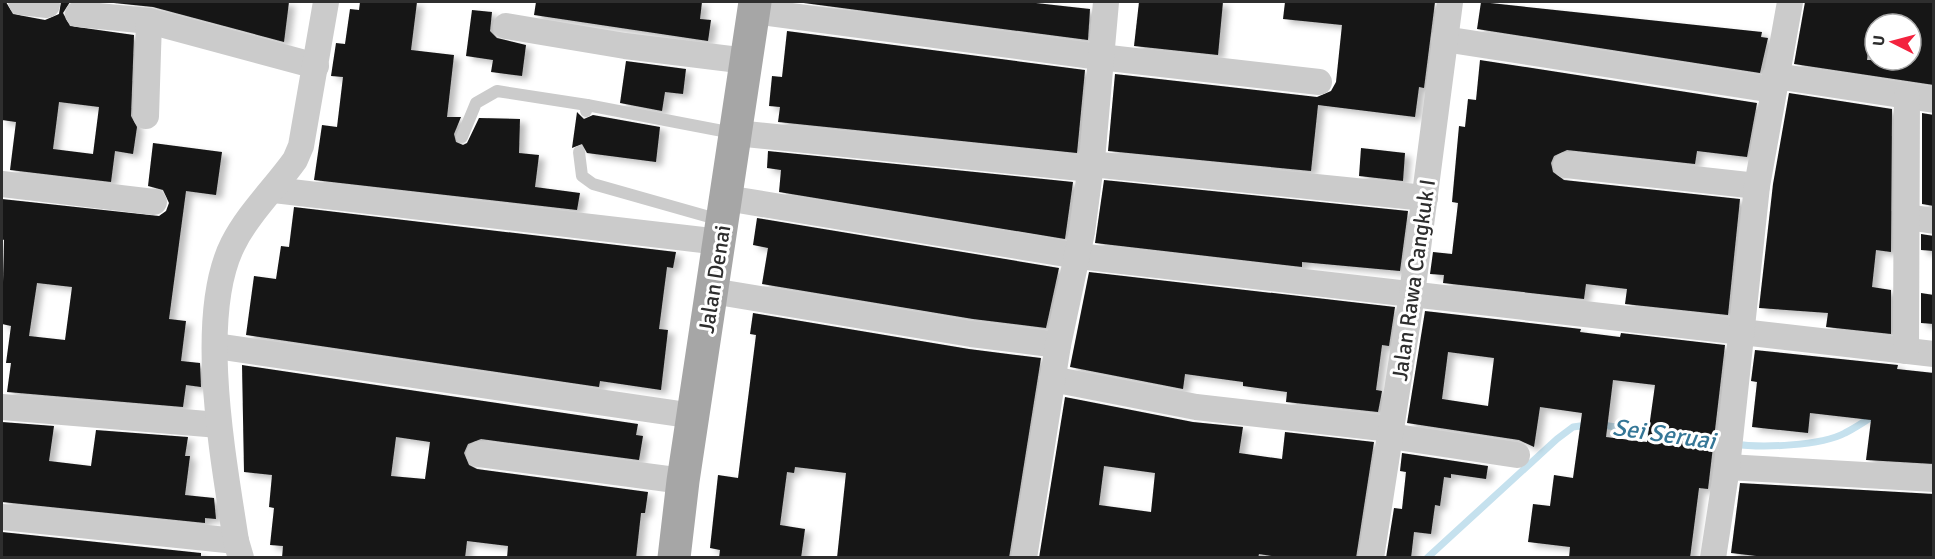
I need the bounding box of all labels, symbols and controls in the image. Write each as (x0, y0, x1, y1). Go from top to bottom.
north arrow (1863, 12, 1923, 72)
text: U (1869, 34, 1890, 47)
street label: Jalan Rawa Cangkuk I (1386, 177, 1441, 383)
street label: Jalan Denai (693, 223, 736, 335)
water label: Sei Seruai (1611, 412, 1720, 456)

